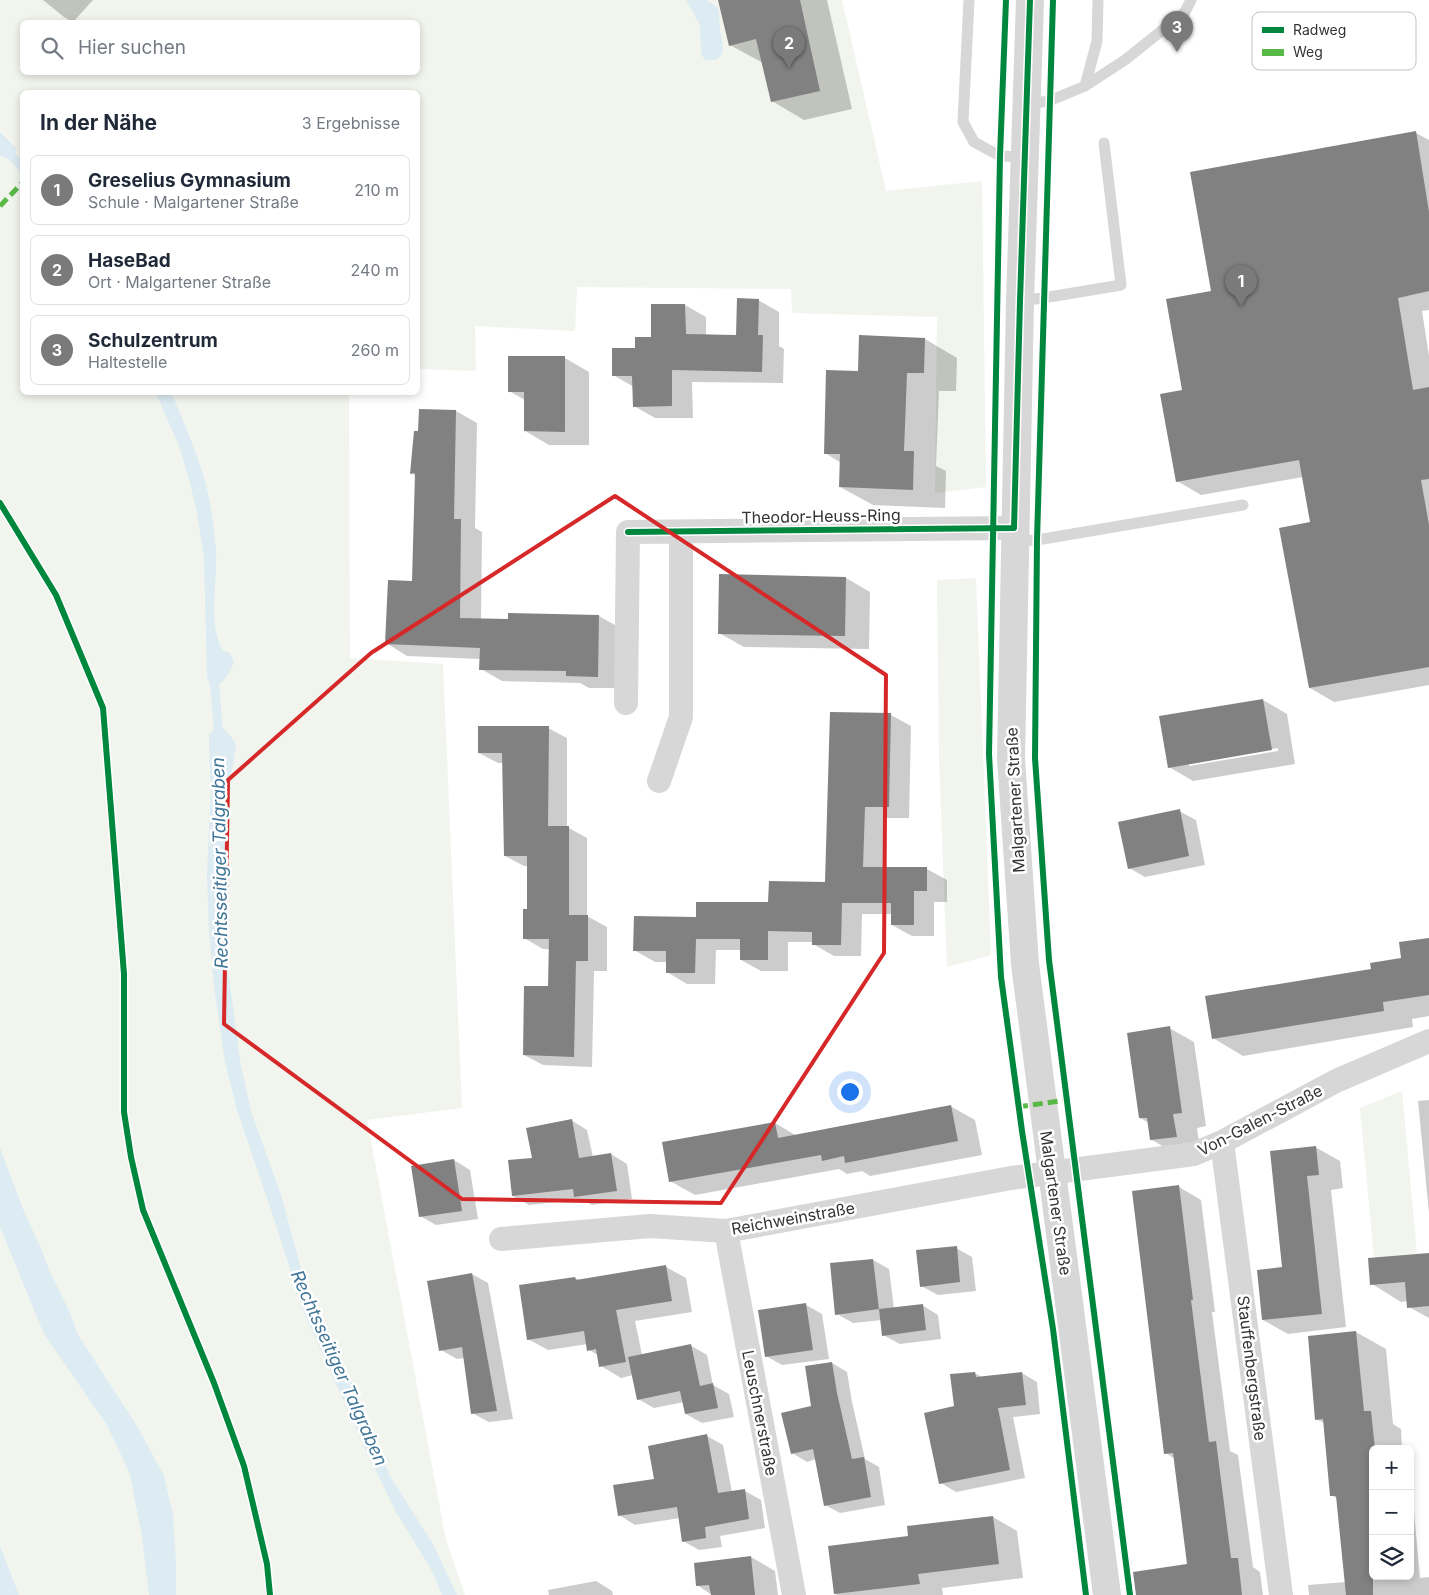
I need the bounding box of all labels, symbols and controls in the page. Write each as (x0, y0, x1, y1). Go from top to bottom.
pin: 3 (1161, 11, 1193, 52)
legend (1252, 12, 1416, 70)
search box (20, 20, 420, 75)
text: Radweg (1293, 21, 1346, 38)
pin: 2 (773, 27, 805, 68)
icon: search (38, 34, 66, 62)
text: Hier suchen (78, 36, 186, 59)
text: Weg (1293, 43, 1323, 60)
text: In der Nähe (40, 110, 157, 135)
text: 3 Ergebnisse (302, 113, 400, 133)
text: Greselius Gymnasium (88, 169, 291, 192)
text: 1 (54, 180, 60, 200)
text: 210 m (354, 180, 399, 200)
text: Schule · Malgartener Straße (88, 192, 299, 212)
text: HaseBad (88, 249, 171, 272)
text: 2 (52, 260, 62, 280)
text: 240 m (351, 260, 399, 280)
pin: 1 (1225, 265, 1257, 306)
text: Ort · Malgartener Straße (88, 272, 271, 292)
text: Schulzentrum (88, 329, 218, 352)
text: 3 (52, 340, 62, 360)
text: 260 m (351, 340, 399, 360)
text: Haltestelle (88, 352, 167, 372)
street label: Theodor-Heuss-Ring (741, 505, 901, 527)
street label: Malgartener Straße (1001, 727, 1029, 873)
water label: Rechtsseitiger Talgraben (207, 757, 232, 969)
your location (837, 1079, 863, 1105)
street label: Von-Galen-Straße (1194, 1080, 1326, 1160)
street label: Malgartener Straße (1036, 1129, 1076, 1277)
street label: Reichweinstraße (730, 1197, 856, 1239)
water label: Rechtsseitiger Talgraben (287, 1267, 392, 1469)
street label: Stauffenbergstraße (1233, 1294, 1271, 1442)
street label: Leuschnerstraße (738, 1348, 782, 1478)
map controls (1369, 1445, 1414, 1580)
button: + (1369, 1445, 1414, 1490)
button: − (1369, 1490, 1414, 1535)
button: layers (1369, 1535, 1414, 1580)

